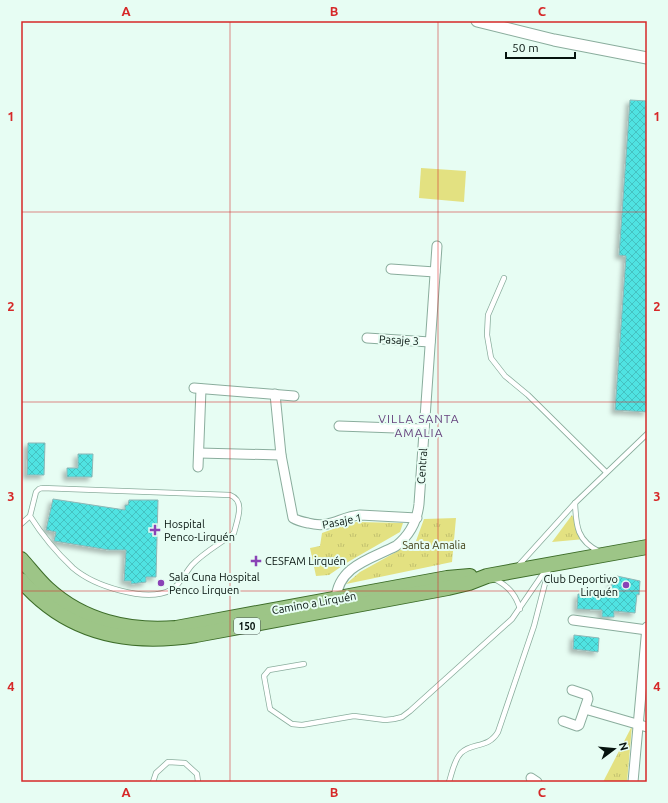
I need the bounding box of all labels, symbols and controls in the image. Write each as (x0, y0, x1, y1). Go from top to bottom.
text: A (121, 4, 131, 18)
text: B (330, 4, 339, 18)
text: C (538, 4, 547, 18)
scale bar (506, 34, 575, 60)
text: 50 m (512, 41, 539, 54)
text: 1 (7, 109, 15, 123)
text: 1 (653, 109, 661, 123)
text: 2 (7, 299, 15, 313)
text: 2 (653, 299, 661, 313)
street label: Pasaje 3 (379, 333, 419, 347)
district label: VILLA SANTA AMALIA (378, 412, 460, 439)
street label: Central (415, 447, 429, 484)
text: 3 (7, 489, 15, 503)
text: 3 (653, 489, 661, 503)
street label: Pasaje 1 (321, 511, 363, 531)
place label: Hospital Penco-Lirquén (164, 518, 235, 543)
marker: Hospital Penco-Lirquén (149, 524, 161, 536)
park label: Santa Amalia (402, 539, 466, 551)
marker: CESFAM Lirquén (250, 555, 262, 567)
place label: CESFAM Lirquén (265, 555, 346, 567)
place label: Sala Cuna Hospital Penco Lirquen (169, 571, 260, 596)
place label: Club Deportivo Lirquén (544, 573, 618, 598)
marker: Sala Cuna Hospital Penco Lirquen (156, 578, 166, 588)
marker: Club Deportivo Lirquén (621, 580, 631, 590)
street label: Camino a Lirquén (271, 590, 357, 616)
road number: 150 (234, 618, 260, 634)
text: 4 (7, 679, 15, 693)
text: 4 (653, 679, 661, 693)
north arrow (594, 729, 634, 769)
text: N (617, 741, 631, 752)
text: A (121, 785, 131, 799)
text: B (330, 785, 339, 799)
text: C (538, 785, 547, 799)

